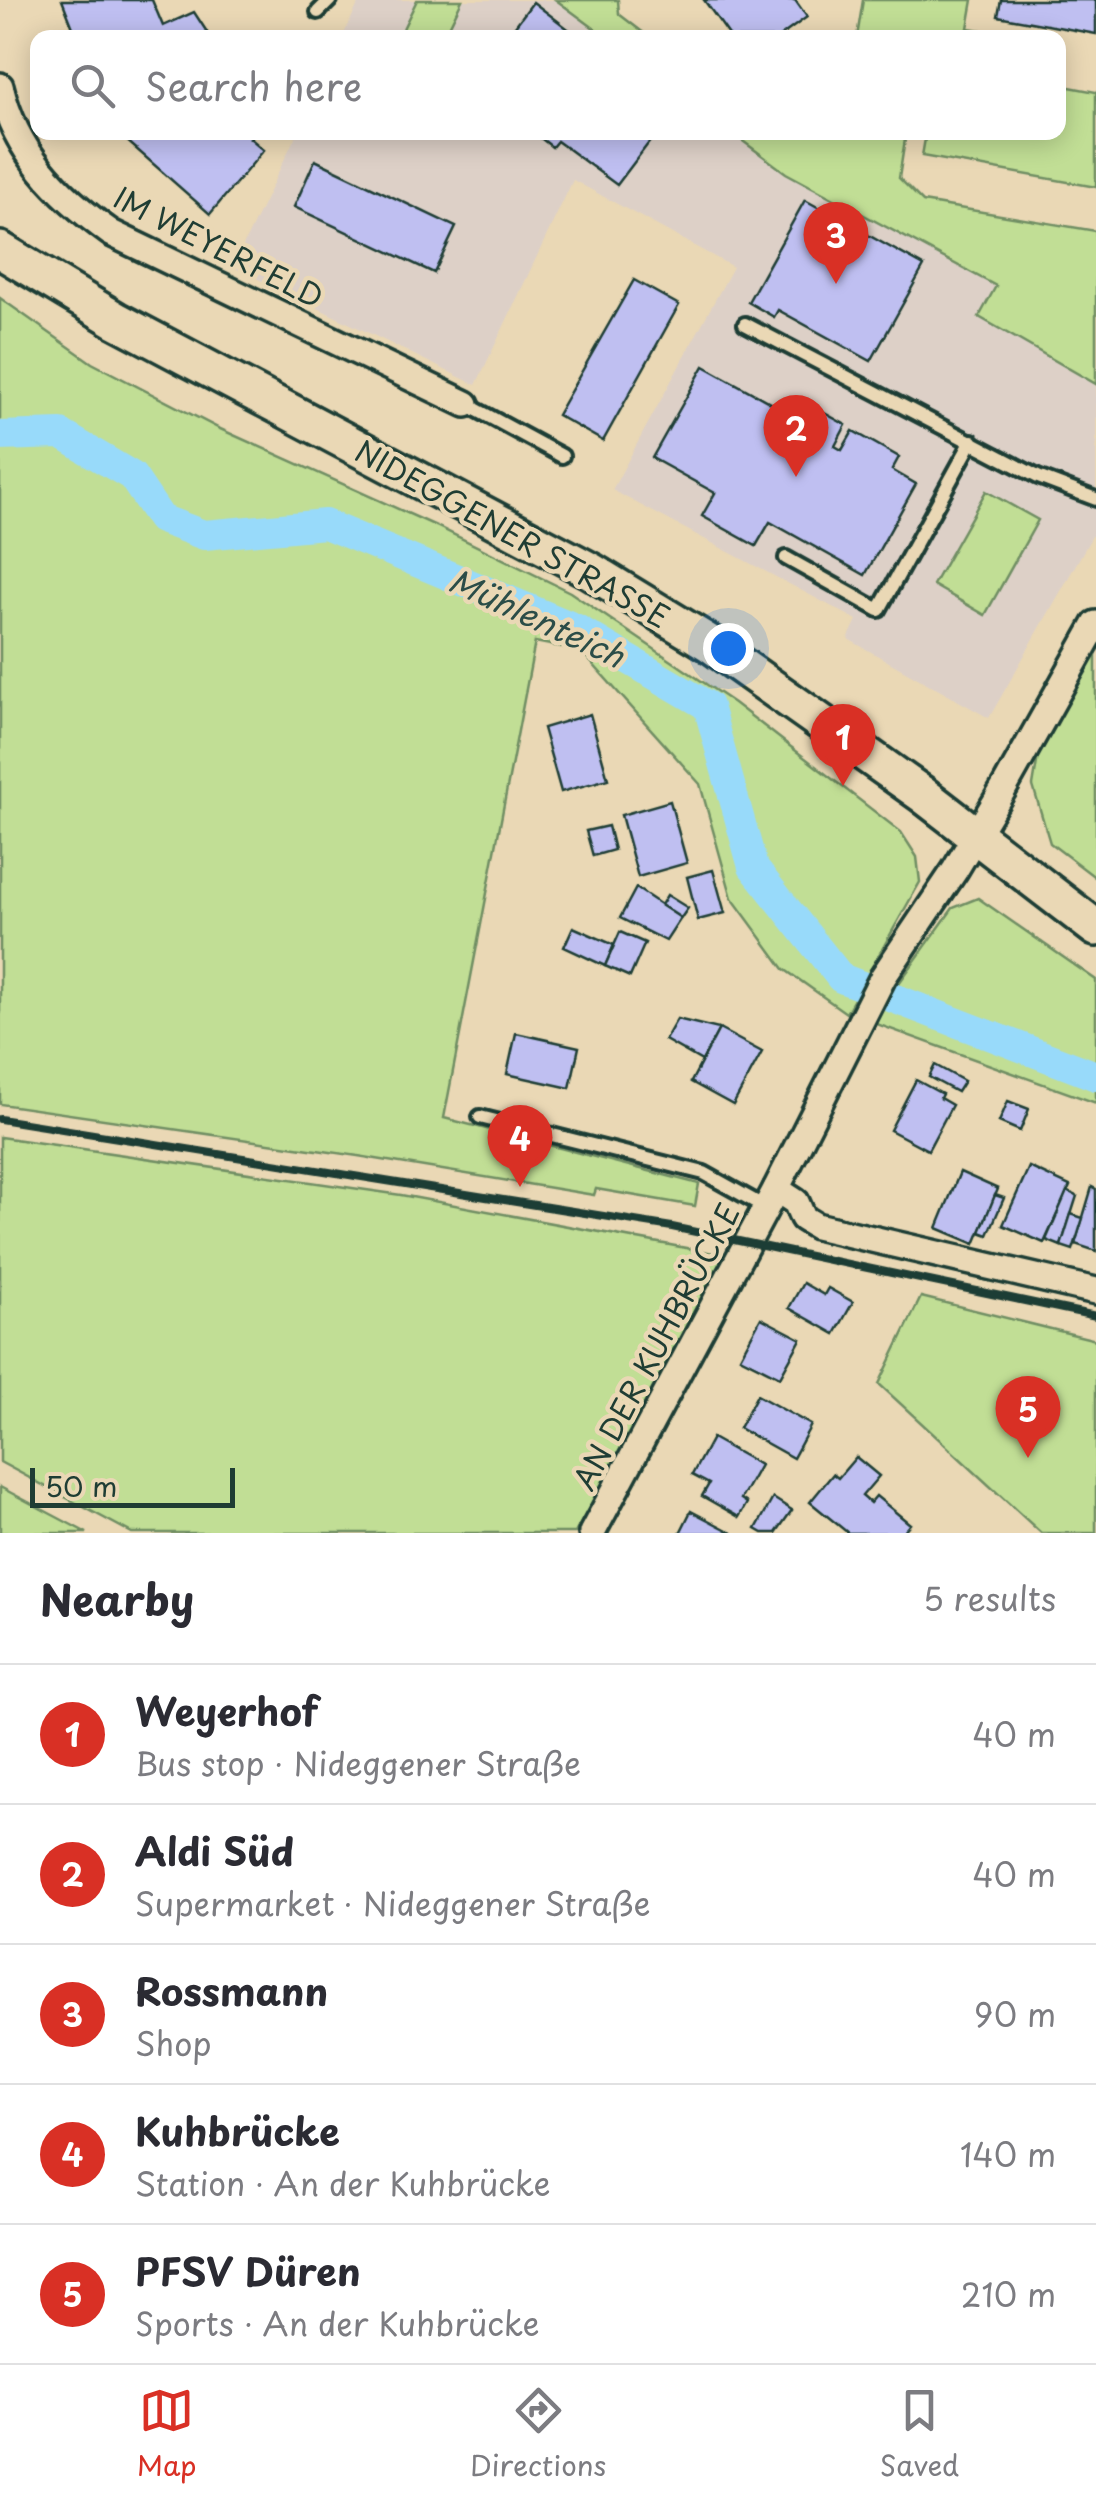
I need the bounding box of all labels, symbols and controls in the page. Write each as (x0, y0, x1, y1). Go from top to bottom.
search box (30, 30, 1066, 140)
text: Search here (145, 57, 362, 114)
icon: search (65, 58, 120, 113)
street label: IM WEYERFELD (106, 174, 332, 318)
pin: 3 (804, 202, 868, 284)
pin: 2 (764, 394, 828, 477)
street label: NIDEGGENER STRASSE (348, 428, 678, 638)
water label: Mühlenteich (442, 555, 634, 679)
your location (703, 623, 754, 674)
pin: 1 (810, 704, 876, 786)
pin: 4 (488, 1104, 552, 1187)
street label: AN DER KUHBRÜCKE (560, 1195, 750, 1497)
pin: 5 (996, 1376, 1060, 1458)
scale bar (30, 1463, 235, 1508)
text: 50 m (45, 1464, 118, 1507)
text: Nearby (40, 1567, 194, 1630)
text: 5 results (923, 1574, 1056, 1622)
text: Weyerhof (135, 1682, 319, 1739)
text: 1 (65, 1710, 80, 1758)
text: 40 m (972, 1710, 1056, 1758)
text: Bus stop · Nideggener Straße (135, 1739, 581, 1787)
text: Aldi Süd (135, 1822, 294, 1879)
text: 2 (61, 1850, 84, 1898)
text: 40 m (972, 1850, 1056, 1898)
text: Supermarket · Nideggener Straße (135, 1879, 650, 1927)
text: Rossmann (135, 1962, 328, 2019)
text: 3 (62, 1990, 83, 2038)
text: 90 m (974, 1990, 1056, 2038)
text: Shop (135, 2019, 212, 2067)
text: Kuhbrücke (135, 2102, 340, 2159)
text: 4 (62, 2130, 83, 2178)
text: 140 m (960, 2130, 1056, 2178)
text: Station · An der Kuhbrücke (135, 2159, 551, 2207)
text: PFSV Düren (135, 2242, 361, 2299)
text: 5 (62, 2270, 83, 2318)
text: 210 m (961, 2270, 1056, 2318)
text: Sports · An der Kuhbrücke (135, 2299, 540, 2347)
tab: Map (137, 2383, 197, 2486)
tab: Directions (470, 2383, 606, 2486)
tab: Saved (880, 2383, 959, 2486)

